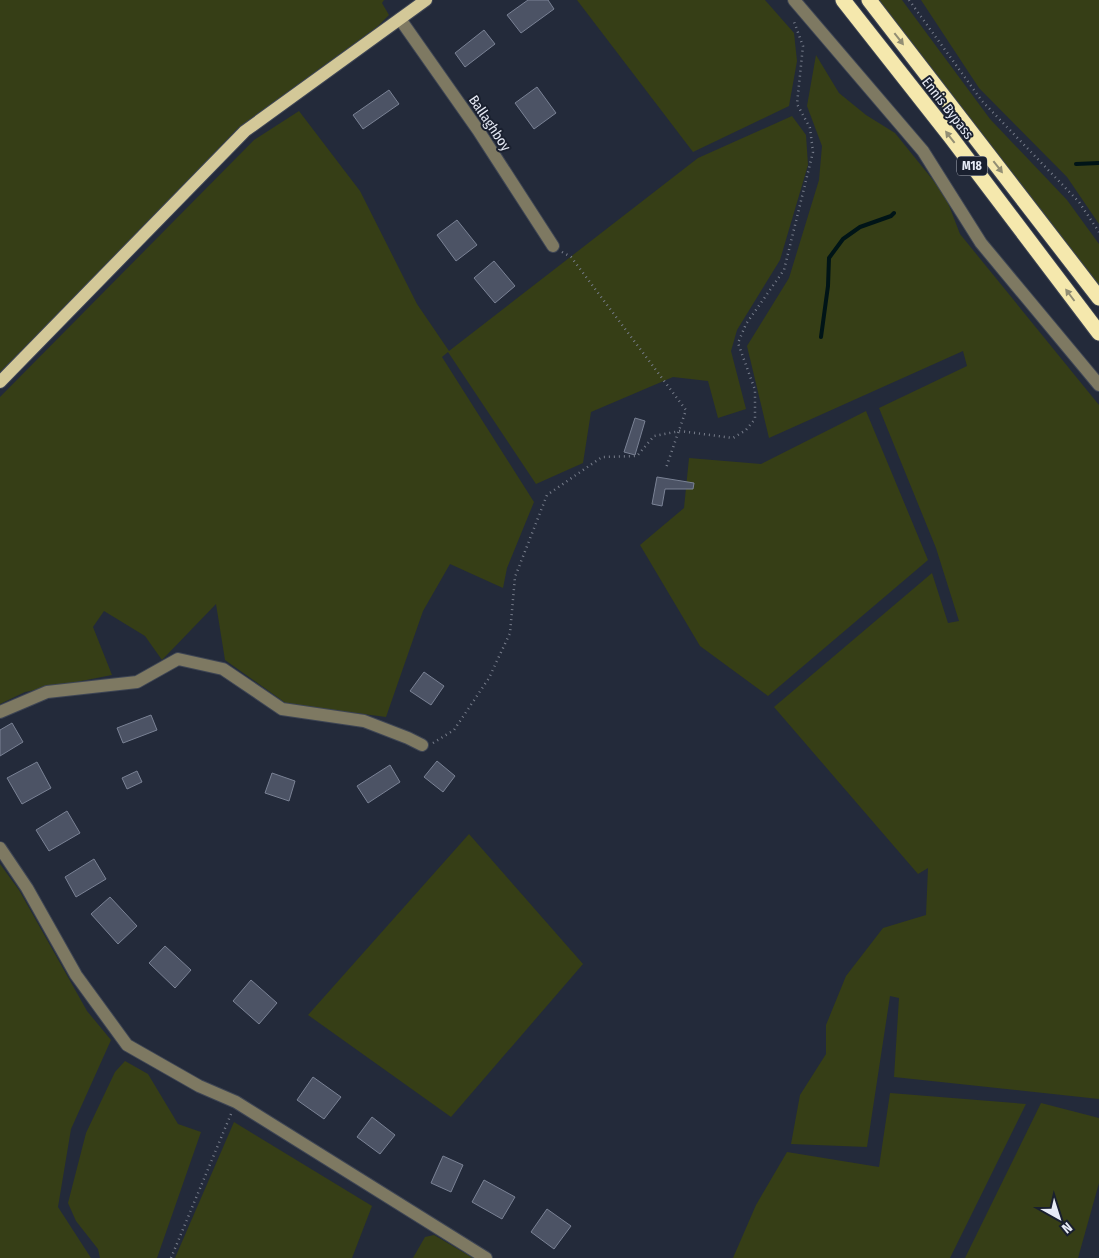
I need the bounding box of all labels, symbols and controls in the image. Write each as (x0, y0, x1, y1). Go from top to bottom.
one-way arrow (894, 32, 904, 46)
street label: Ennis Bypass (918, 74, 977, 143)
street label: Ballaghboy (465, 92, 515, 155)
one-way arrow (945, 131, 956, 144)
road number: M18 (957, 157, 987, 176)
one-way arrow (993, 160, 1004, 173)
one-way arrow (1064, 288, 1075, 301)
north arrow (1034, 1193, 1084, 1243)
text: N (1058, 1218, 1075, 1237)

